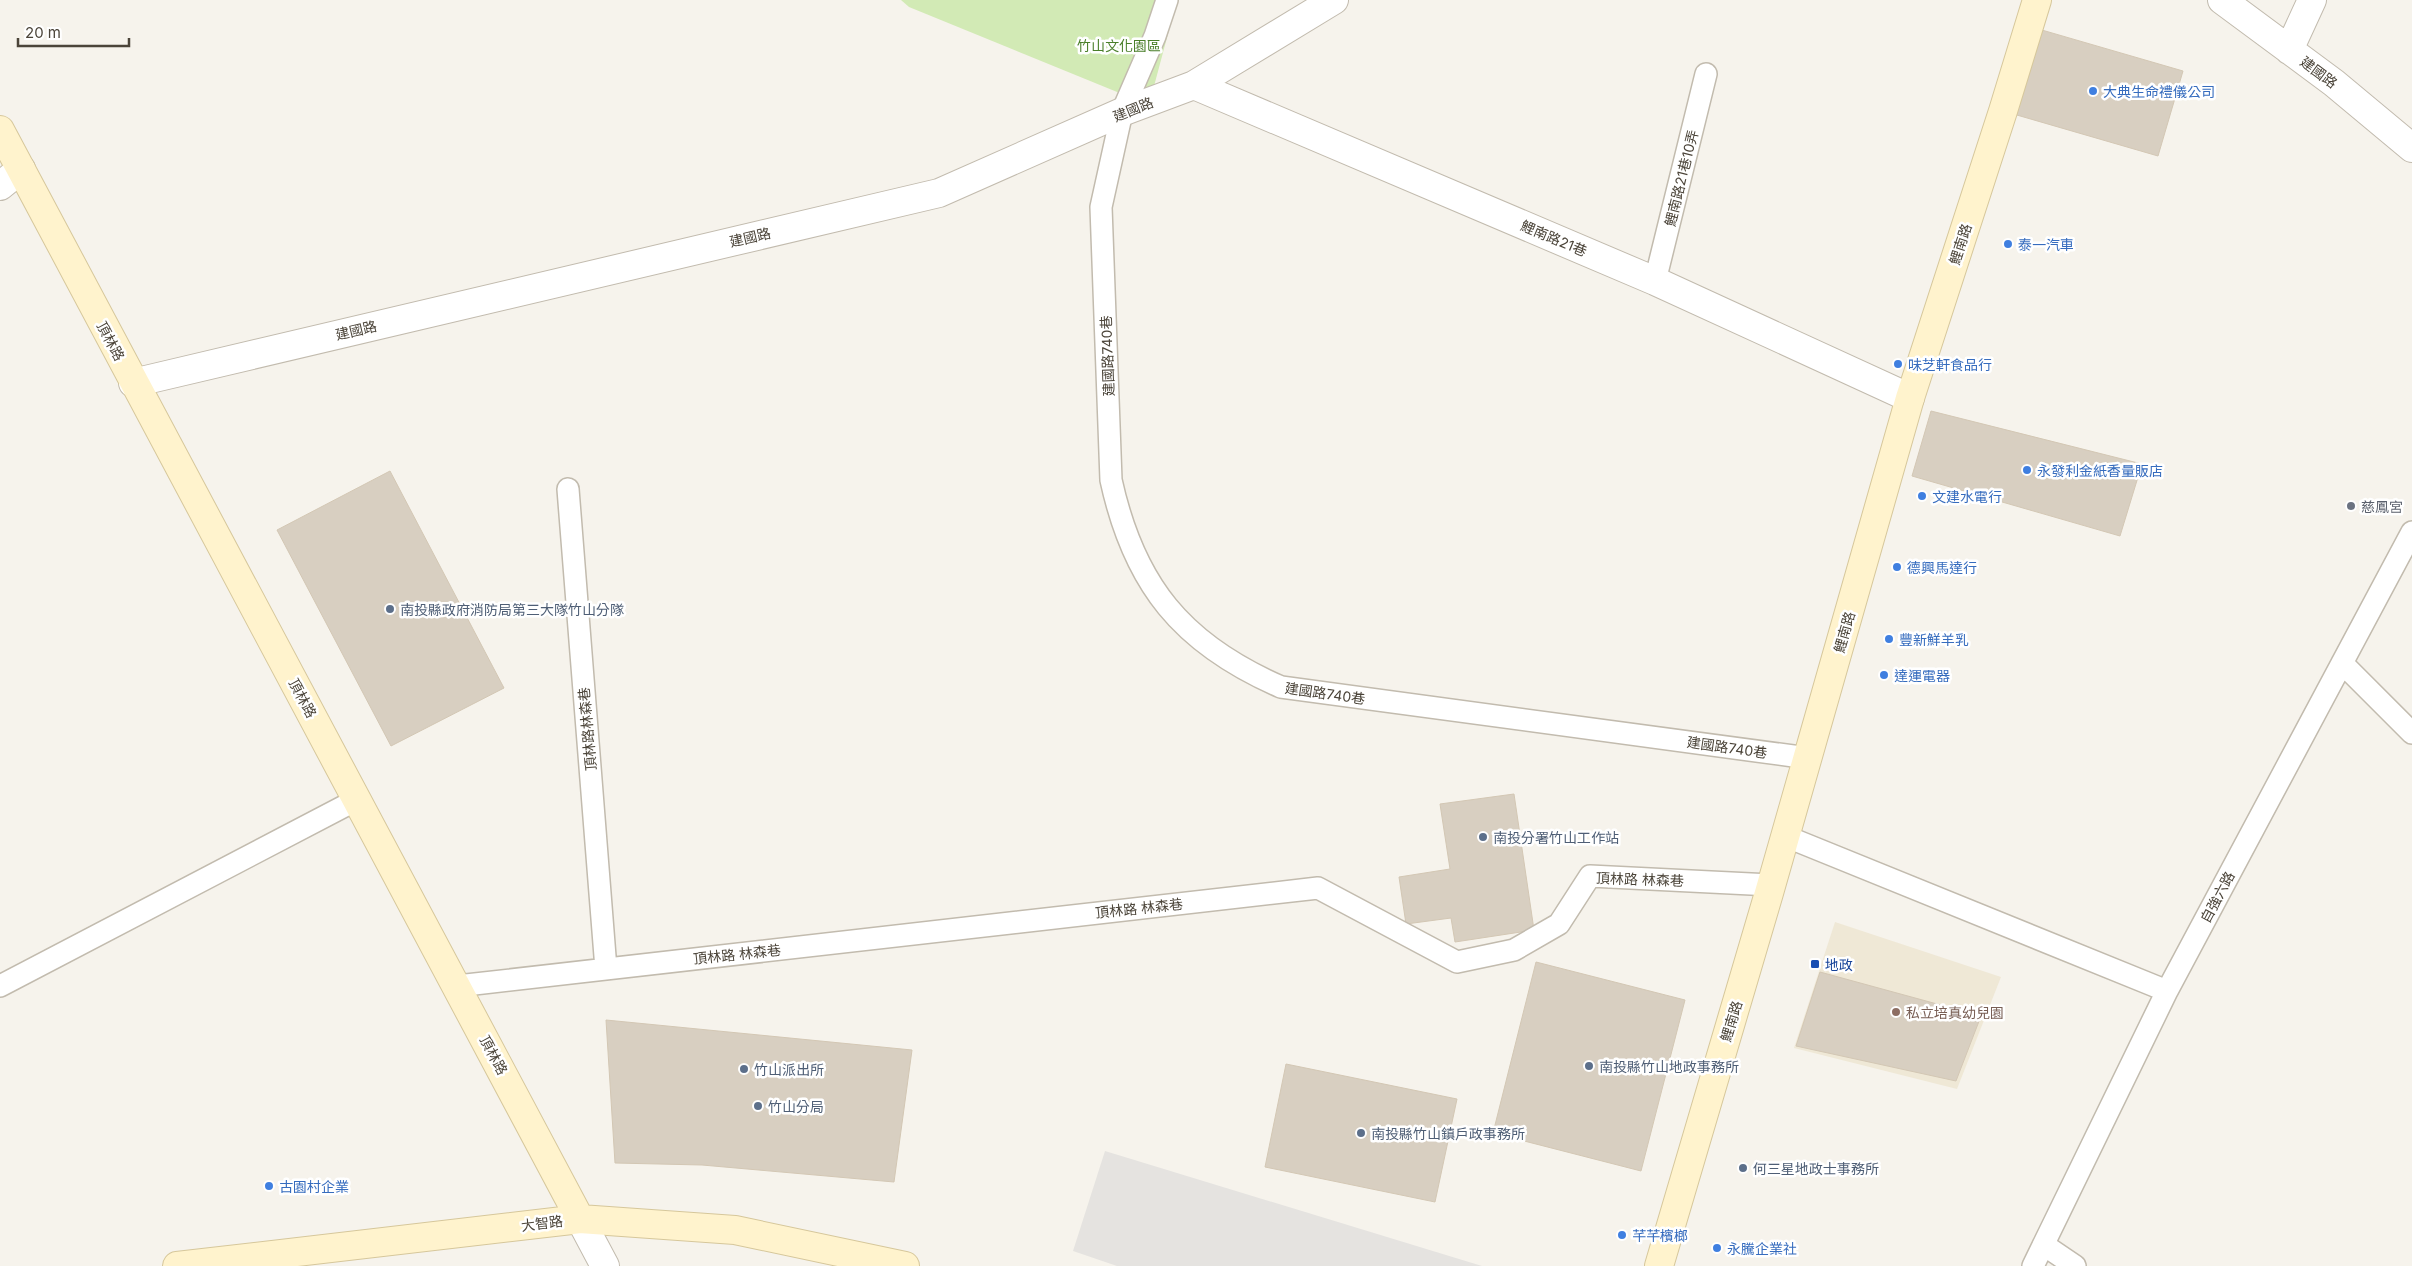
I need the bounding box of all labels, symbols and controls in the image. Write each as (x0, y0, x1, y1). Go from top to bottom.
scale bar (18, 15, 129, 47)
text: 20 m (25, 23, 61, 42)
park label: 竹山文化園區 (1077, 37, 1161, 54)
street label: 建國路 (2297, 53, 2341, 91)
place label: 大典生命禮儀公司 (2103, 83, 2215, 100)
marker: 大典生命禮儀公司 (2087, 85, 2099, 97)
street label: 建國路 (1110, 93, 1156, 125)
street label: 鯉南路21巷10弄 (1661, 128, 1701, 228)
street label: 鯉南路21巷 (1518, 216, 1590, 260)
street label: 鯉南路 (1945, 221, 1975, 267)
street label: 建國路 (728, 224, 772, 250)
place label: 泰一汽車 (2018, 236, 2074, 253)
marker: 泰一汽車 (2002, 238, 2014, 250)
street label: 建國路740巷 (1097, 315, 1117, 397)
street label: 建國路 (334, 317, 378, 343)
street label: 頂林路 (94, 318, 128, 364)
place label: 味芝軒食品行 (1908, 356, 1992, 373)
marker: 味芝軒食品行 (1892, 358, 1904, 370)
place label: 永發利金紙香量販店 (2037, 462, 2163, 479)
marker: 永發利金紙香量販店 (2021, 464, 2033, 476)
place label: 文建水電行 (1932, 488, 2002, 505)
marker: 文建水電行 (1916, 490, 1928, 502)
place label: 慈鳳宮 (2361, 498, 2403, 515)
marker: 慈鳳宮 (2345, 500, 2357, 512)
place label: 德興馬達行 (1907, 559, 1977, 576)
marker: 德興馬達行 (1891, 561, 1903, 573)
place label: 南投縣政府消防局第三大隊竹山分隊 (400, 601, 624, 618)
marker: 南投縣政府消防局第三大隊竹山分隊 (384, 603, 396, 615)
street label: 鯉南路 (1830, 609, 1858, 655)
place label: 豐新鮮羊乳 (1899, 631, 1969, 648)
marker: 豐新鮮羊乳 (1883, 633, 1895, 645)
place label: 達運電器 (1894, 667, 1950, 684)
marker: 達運電器 (1878, 669, 1890, 681)
street label: 頂林路 (286, 675, 320, 721)
street label: 建國路740巷 (1284, 679, 1366, 707)
street label: 頂林路林森巷 (575, 686, 599, 772)
street label: 建國路740巷 (1686, 733, 1768, 761)
place label: 南投分署竹山工作站 (1493, 829, 1619, 846)
marker: 南投分署竹山工作站 (1477, 831, 1489, 843)
street label: 自強六路 (2196, 868, 2238, 926)
street label: 頂林路 林森巷 (1596, 869, 1684, 889)
street label: 頂林路 林森巷 (1094, 895, 1184, 921)
street label: 頂林路 林森巷 (692, 941, 782, 967)
place label: 地政 (1825, 956, 1853, 973)
marker: 地政 (1809, 958, 1821, 970)
street label: 鯉南路 (1717, 998, 1745, 1044)
place label: 私立培真幼兒園 (1906, 1004, 2004, 1021)
marker: 私立培真幼兒園 (1890, 1006, 1902, 1018)
street label: 頂林路 (477, 1032, 511, 1078)
place label: 南投縣竹山地政事務所 (1599, 1058, 1739, 1075)
marker: 南投縣竹山地政事務所 (1583, 1060, 1595, 1072)
place label: 竹山派出所 (754, 1061, 824, 1078)
marker: 竹山派出所 (738, 1063, 750, 1075)
place label: 竹山分局 (768, 1098, 824, 1115)
marker: 竹山分局 (752, 1100, 764, 1112)
place label: 南投縣竹山鎮戶政事務所 (1371, 1125, 1525, 1142)
marker: 南投縣竹山鎮戶政事務所 (1355, 1127, 1367, 1139)
place label: 何三星地政士事務所 (1753, 1160, 1879, 1177)
marker: 何三星地政士事務所 (1737, 1162, 1749, 1174)
place label: 古園村企業 (279, 1178, 349, 1195)
marker: 古園村企業 (263, 1180, 275, 1192)
street label: 大智路 (520, 1212, 564, 1234)
place label: 芊芊檳榔 (1632, 1227, 1688, 1244)
marker: 芊芊檳榔 (1616, 1229, 1628, 1241)
place label: 永騰企業社 (1727, 1240, 1797, 1257)
marker: 永騰企業社 (1711, 1242, 1723, 1254)

